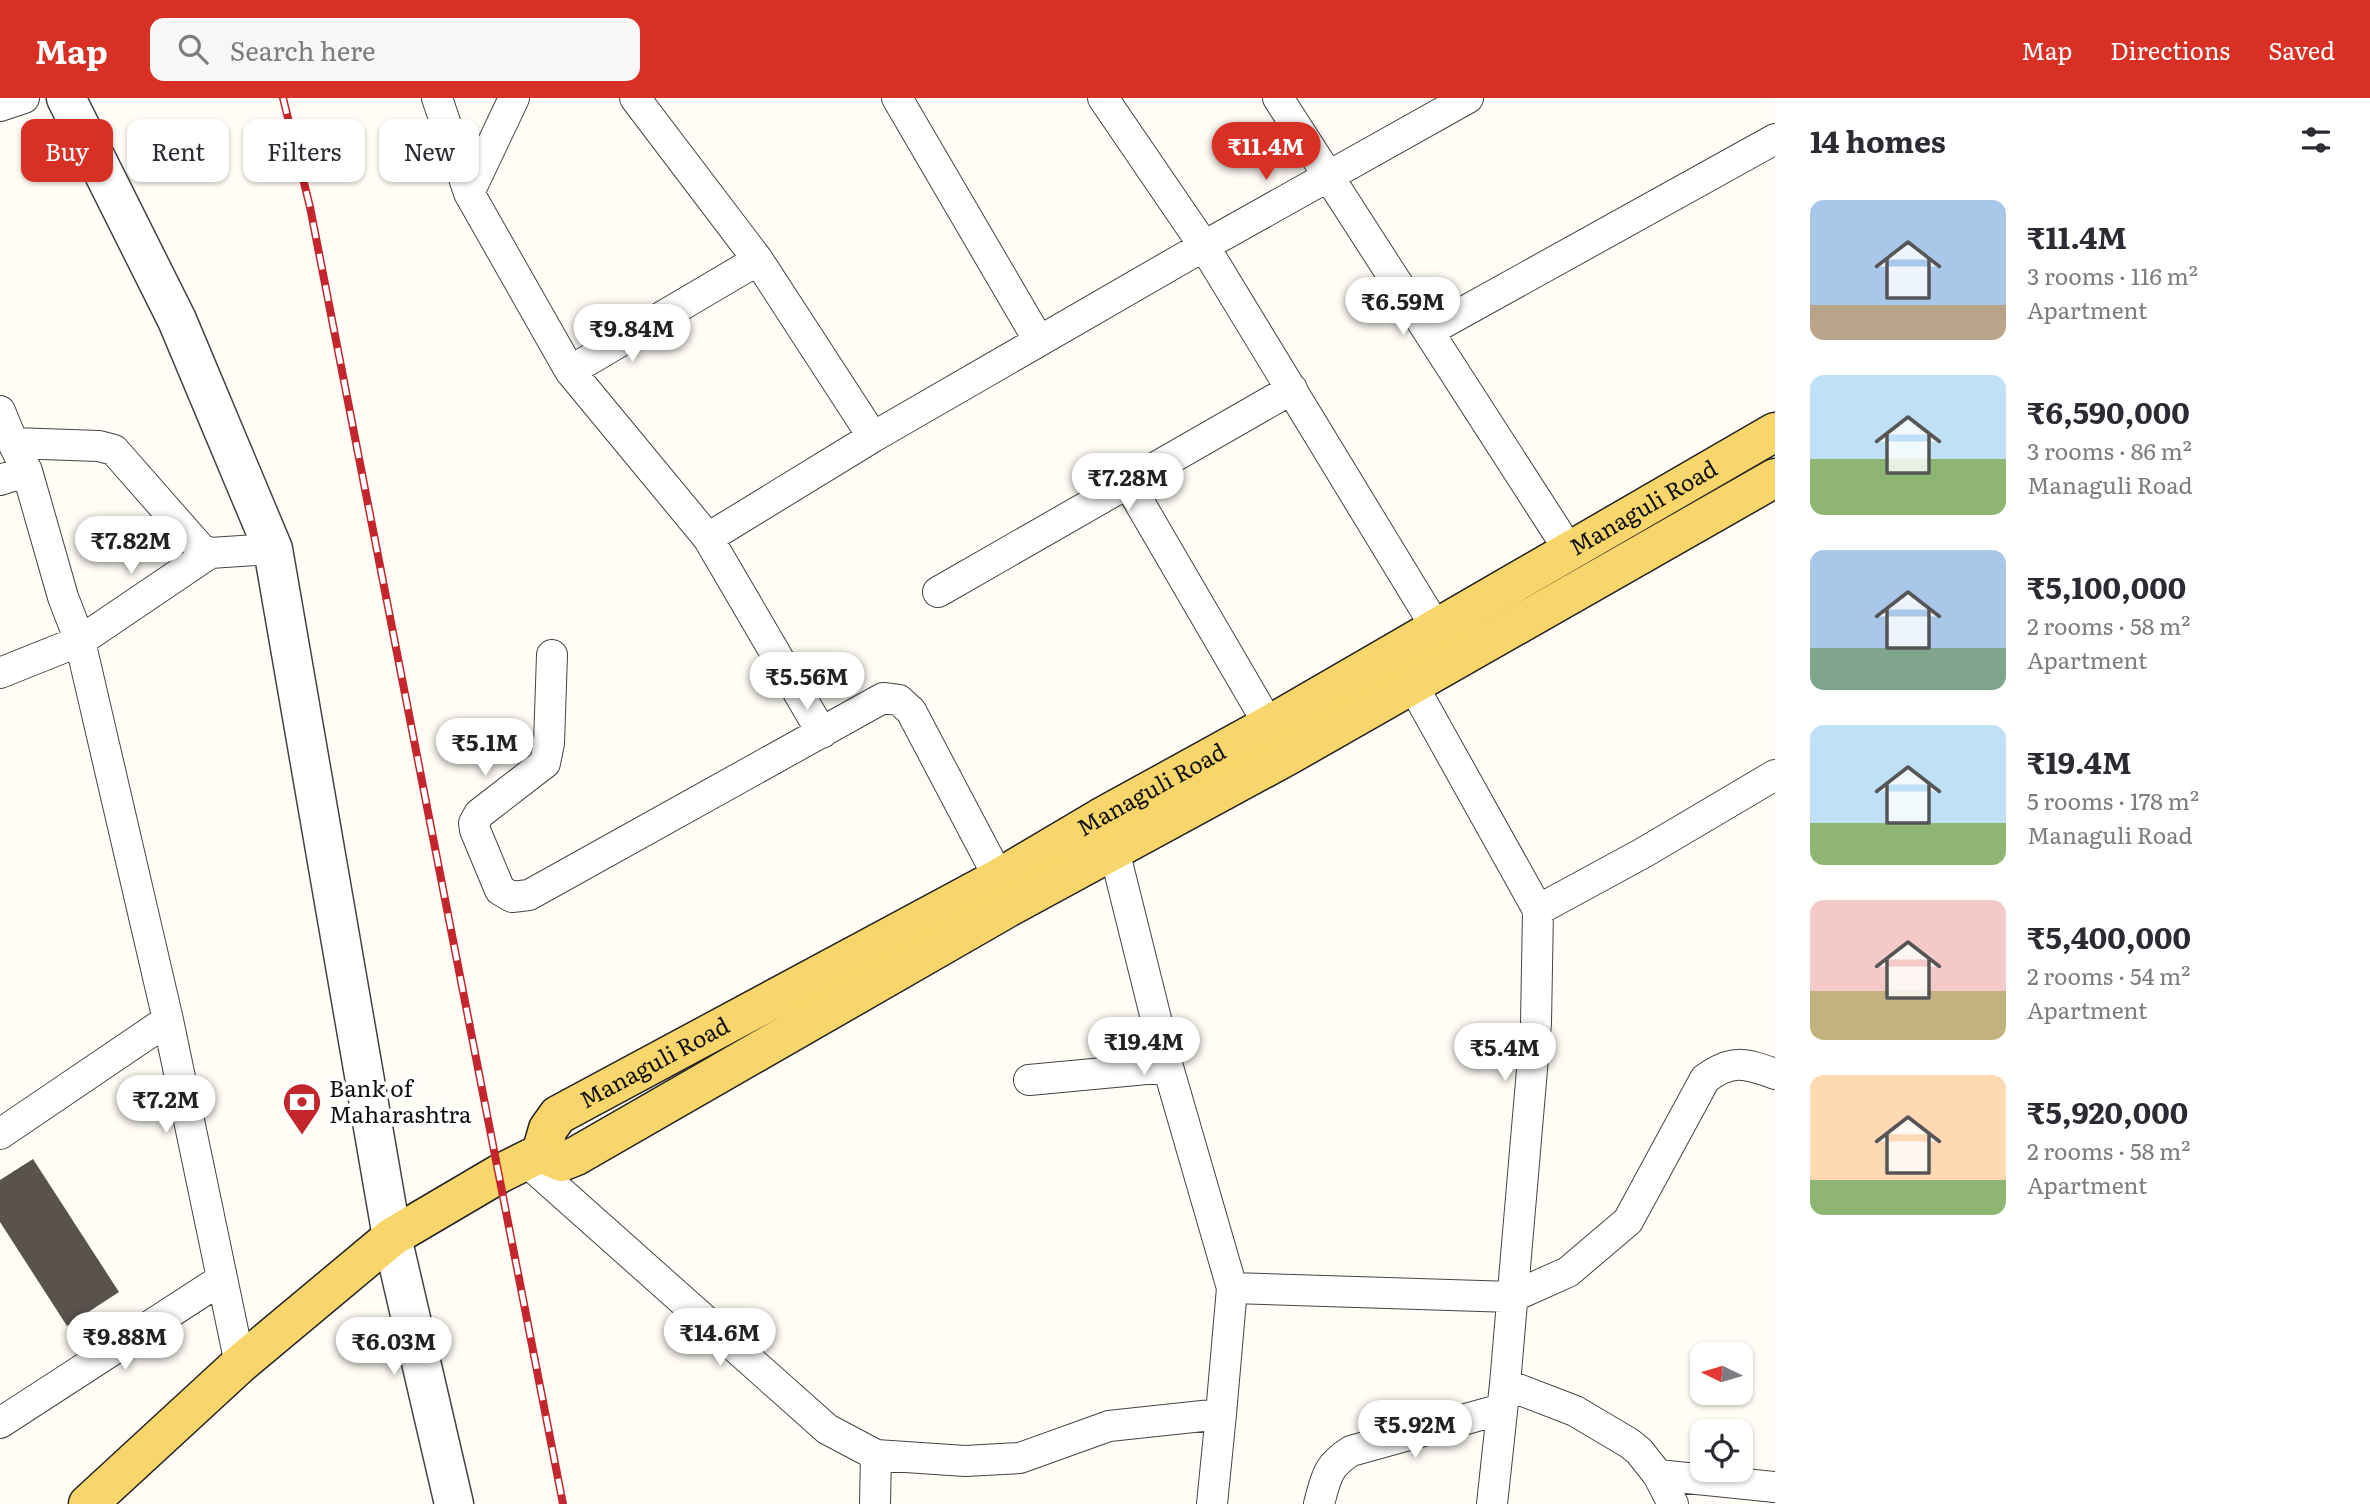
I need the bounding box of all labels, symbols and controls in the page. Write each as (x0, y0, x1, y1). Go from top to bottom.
search box (150, 18, 640, 81)
text: Map (35, 25, 108, 74)
icon: search (174, 30, 212, 68)
text: Search here (230, 30, 376, 69)
text: Map (2021, 32, 2072, 67)
text: Directions (2110, 32, 2230, 67)
text: Saved (2268, 32, 2335, 67)
text: 14 homes (1810, 118, 1946, 162)
chip: Buy (21, 119, 113, 182)
chip: Rent (127, 119, 229, 182)
chip: Filters (243, 119, 365, 182)
chip: New (379, 119, 479, 182)
icon: filters (2297, 121, 2335, 159)
pin: ₹11.4M (1209, 122, 1323, 182)
text: ₹11.4M (1228, 128, 1304, 162)
text: ₹11.4M (2027, 214, 2127, 258)
icon: home (1866, 228, 1950, 312)
text: 3 rooms · 116 m² (2027, 258, 2198, 292)
pin: ₹6.59M (1346, 278, 1460, 337)
text: ₹6.59M (1361, 283, 1445, 317)
text: Apartment (2027, 292, 2147, 326)
pin: ₹9.84M (575, 304, 689, 364)
text: ₹9.84M (590, 310, 674, 344)
text: ₹6,590,000 (2027, 389, 2190, 433)
icon: home (1866, 403, 1950, 487)
text: 3 rooms · 86 m² (2027, 433, 2192, 467)
street label: Managuli Road (1562, 450, 1723, 563)
pin: ₹7.28M (1071, 454, 1185, 513)
text: ₹7.28M (1088, 459, 1168, 493)
text: Managuli Road (2027, 467, 2193, 501)
pin: ₹7.82M (74, 517, 188, 576)
text: ₹7.82M (91, 522, 171, 556)
text: ₹5,100,000 (2027, 564, 2186, 608)
icon: home (1866, 578, 1950, 662)
text: 2 rooms · 58 m² (2027, 608, 2190, 642)
text: Apartment (2027, 642, 2147, 676)
pin: ₹5.56M (750, 652, 864, 712)
text: ₹5.56M (766, 658, 848, 692)
pin: ₹5.1M (436, 718, 534, 778)
text: ₹5.1M (452, 724, 518, 758)
street label: Managuli Road (1070, 733, 1231, 843)
text: ₹19.4M (2027, 739, 2132, 783)
icon: home (1866, 753, 1950, 837)
text: 5 rooms · 178 m² (2027, 783, 2199, 817)
text: Managuli Road (2027, 817, 2193, 851)
text: ₹5,400,000 (2027, 914, 2191, 958)
icon: home (1866, 928, 1950, 1012)
text: 2 rooms · 54 m² (2027, 958, 2190, 992)
text: Apartment (2027, 992, 2147, 1026)
street label: Managuli Road (573, 1007, 735, 1115)
pin: ₹19.4M (1087, 1018, 1201, 1077)
text: ₹19.4M (1104, 1023, 1184, 1057)
pin: ₹5.4M (1456, 1024, 1554, 1083)
text: ₹5.4M (1470, 1029, 1540, 1063)
place label: Bank of Maharashtra (329, 1070, 472, 1130)
pin: ₹7.2M (117, 1076, 215, 1135)
text: ₹7.2M (133, 1081, 199, 1115)
bank icon: Bank of Maharashtra (281, 1081, 323, 1136)
text: ₹5,920,000 (2027, 1089, 2188, 1133)
icon: home (1866, 1103, 1950, 1187)
text: 2 rooms · 58 m² (2027, 1133, 2190, 1167)
text: Apartment (2027, 1167, 2147, 1201)
pin: ₹14.6M (663, 1308, 777, 1368)
pin: ₹9.88M (68, 1312, 182, 1372)
text: ₹14.6M (680, 1314, 760, 1348)
text: ₹9.88M (83, 1318, 167, 1352)
pin: ₹6.03M (337, 1318, 451, 1377)
text: ₹6.03M (352, 1323, 436, 1357)
north arrow (1690, 1342, 1754, 1405)
map controls (1690, 1342, 1753, 1482)
pin: ₹5.92M (1358, 1400, 1472, 1460)
text: ₹5.92M (1374, 1406, 1456, 1440)
button: locate (1690, 1419, 1753, 1482)

